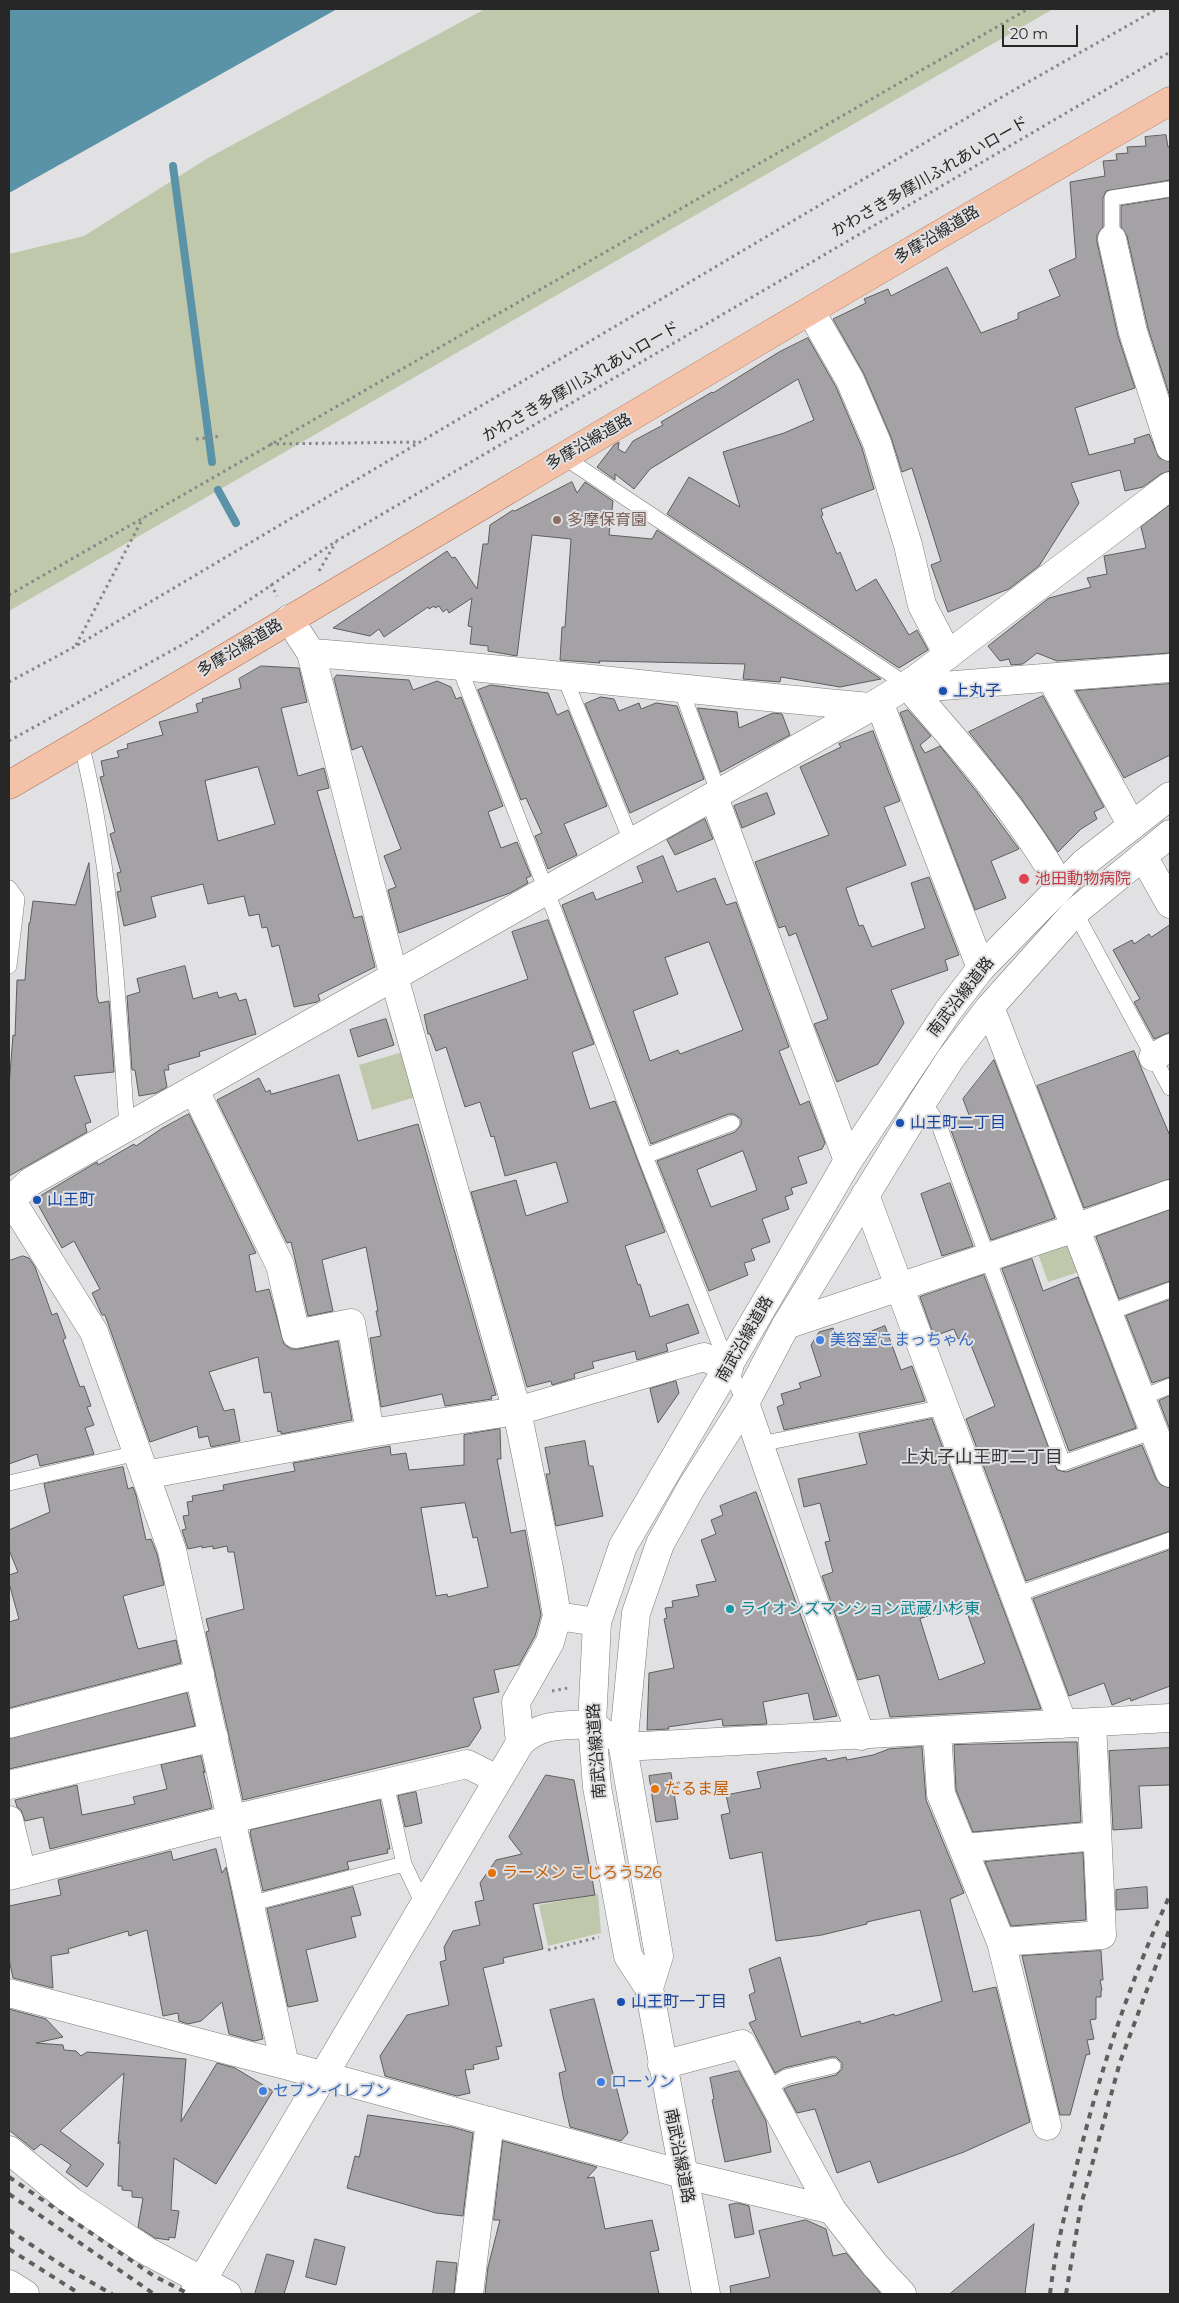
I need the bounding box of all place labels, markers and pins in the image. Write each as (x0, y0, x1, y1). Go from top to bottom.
place label: 多摩保育園 (567, 510, 647, 530)
marker: 多摩保育園 (551, 514, 563, 526)
place label: 上丸子 (953, 681, 1001, 701)
marker: 上丸子 (937, 685, 949, 697)
place label: 池田動物病院 (1035, 869, 1131, 889)
marker: 池田動物病院 (1017, 872, 1031, 886)
place label: 山王町二丁目 (910, 1113, 1006, 1133)
marker: 山王町二丁目 (894, 1117, 906, 1129)
place label: 山王町 (47, 1190, 95, 1210)
marker: 山王町 (31, 1194, 43, 1206)
place label: 美容室こまっちゃん (830, 1330, 974, 1350)
marker: 美容室こまっちゃん (814, 1334, 826, 1346)
place label: ライオンズマンション武蔵小杉東 (740, 1599, 980, 1619)
marker: ライオンズマンション武蔵小杉東 (724, 1603, 736, 1615)
place label: だるま屋 (665, 1779, 729, 1799)
marker: だるま屋 (649, 1783, 661, 1795)
place label: ラーメン こじろう526 (502, 1863, 662, 1883)
marker: ラーメン こじろう526 (486, 1867, 498, 1879)
place label: 山王町一丁目 (631, 1992, 727, 2012)
marker: 山王町一丁目 (615, 1996, 627, 2008)
place label: ローソン (611, 2072, 675, 2092)
marker: ローソン (595, 2076, 607, 2088)
place label: セブン-イレブン (273, 2081, 391, 2101)
marker: セブン-イレブン (257, 2085, 269, 2097)

